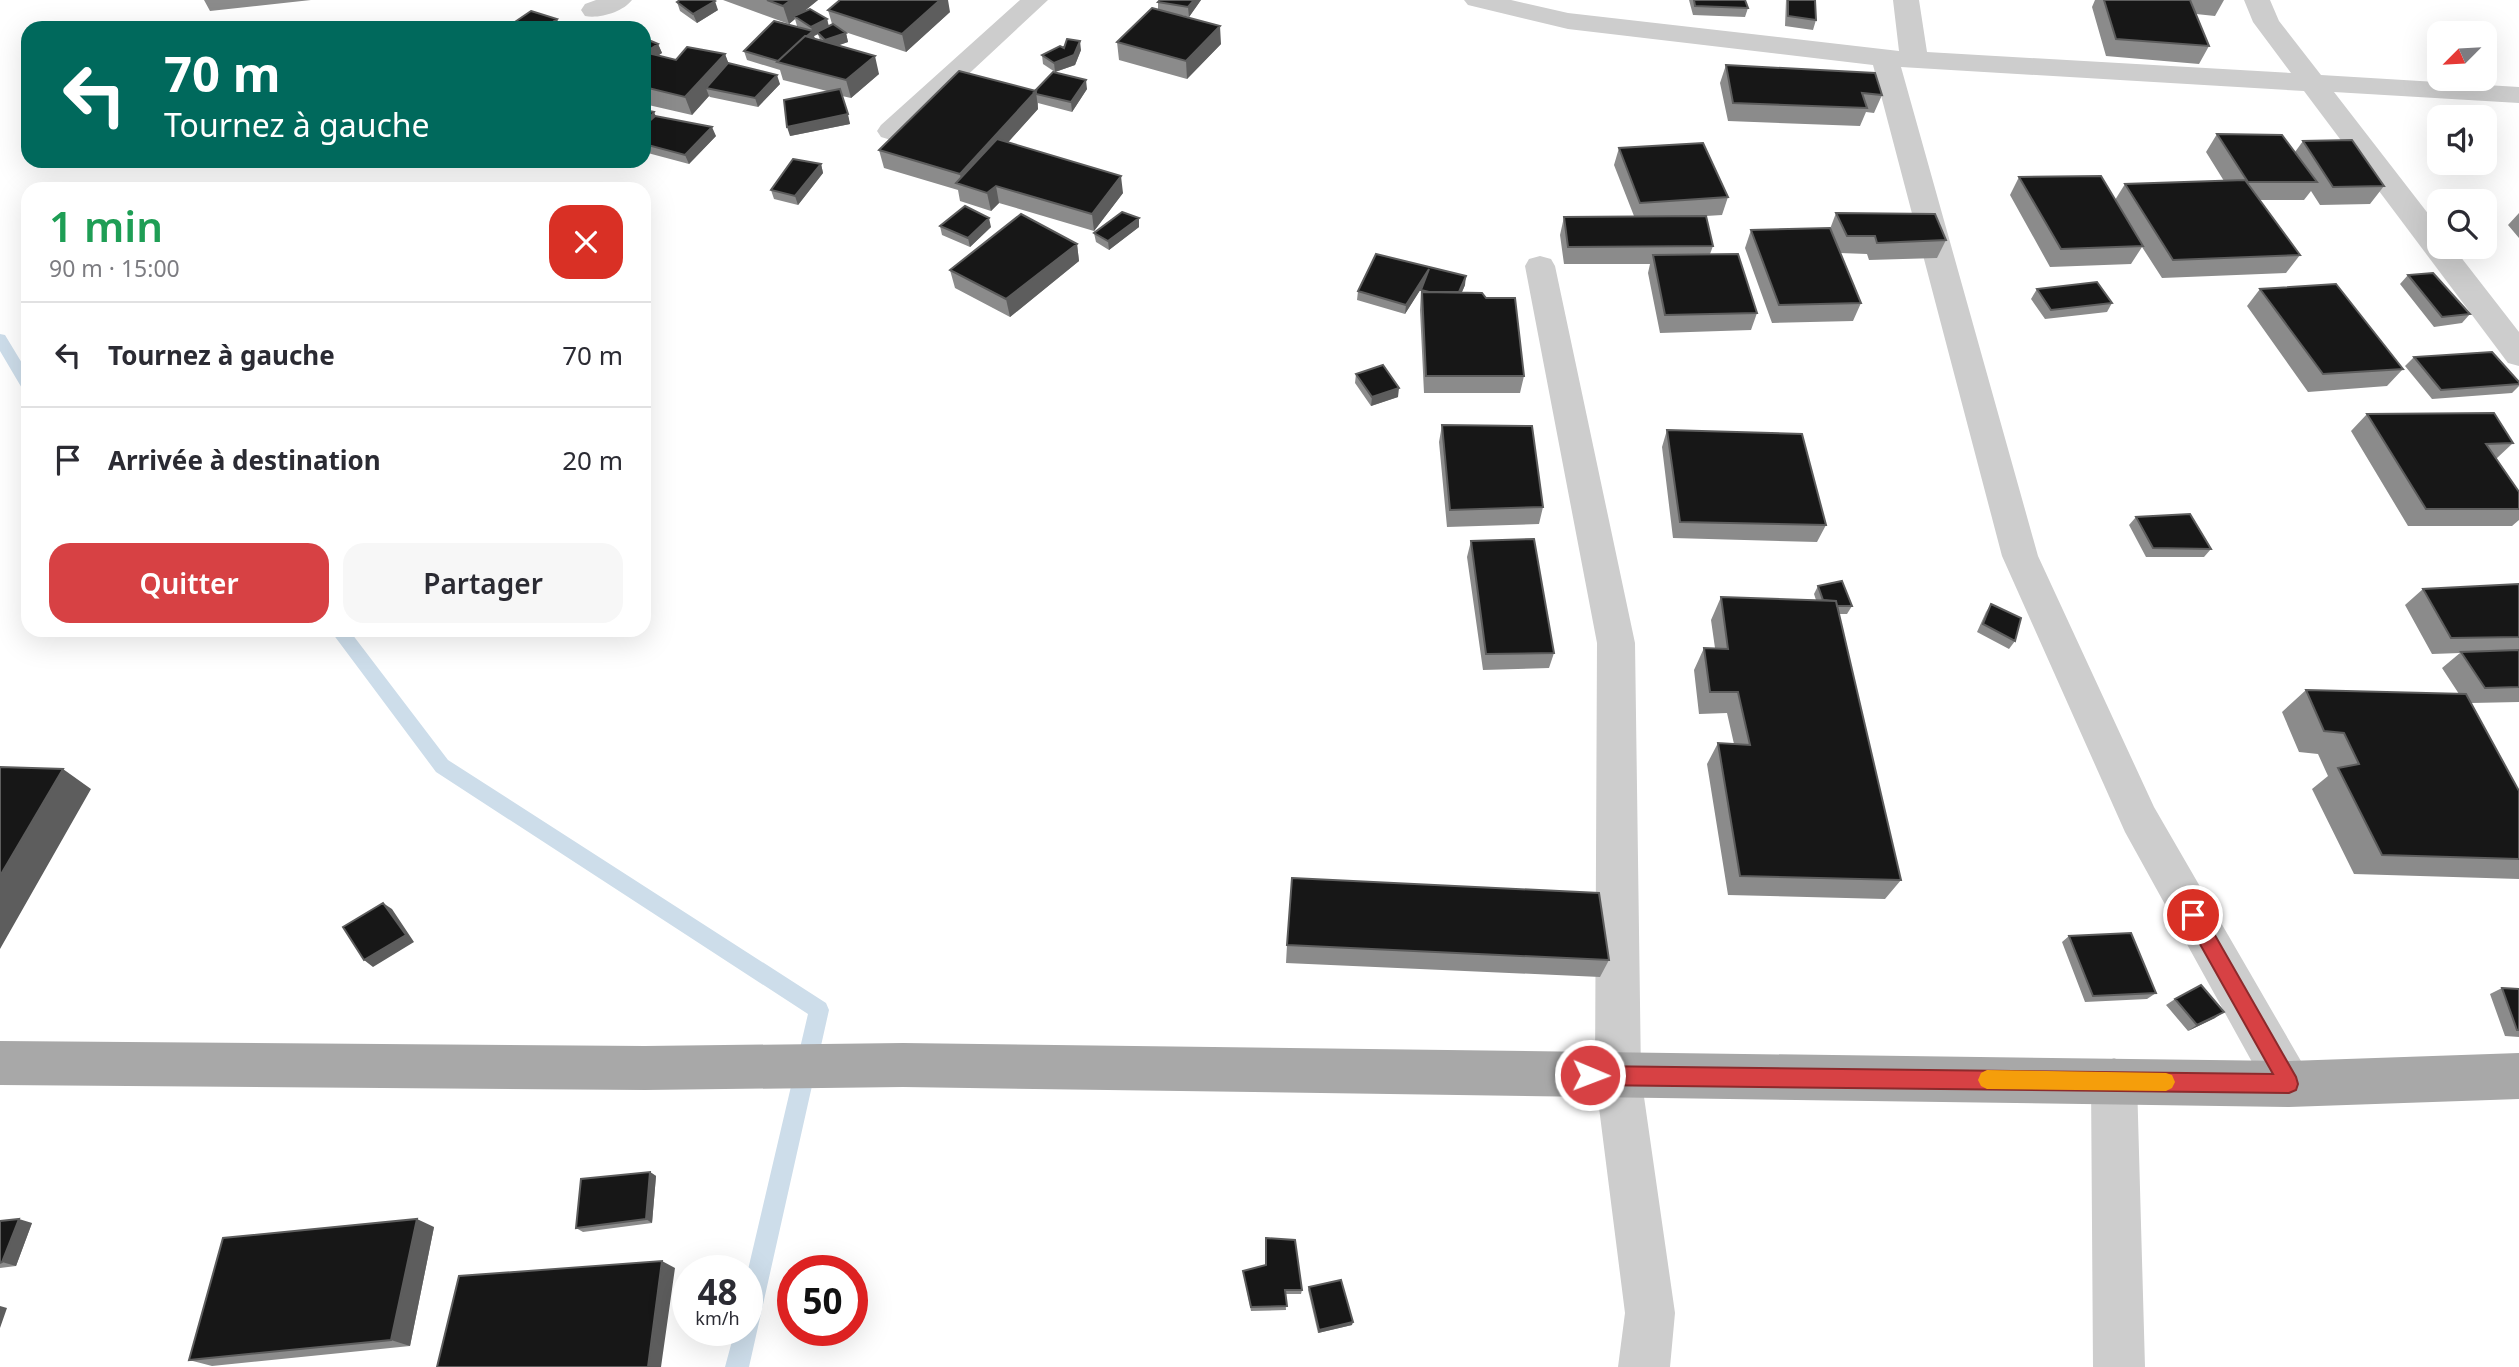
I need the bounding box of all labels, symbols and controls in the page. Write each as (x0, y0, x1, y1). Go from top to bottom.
north arrow (2427, 21, 2497, 91)
map controls (2427, 21, 2497, 259)
text: 70 m (164, 40, 281, 106)
icon: left (49, 49, 140, 140)
text: Tournez à gauche (164, 103, 430, 146)
button: sound (2427, 105, 2497, 175)
button: search (2427, 189, 2497, 259)
text: 1 min (49, 197, 163, 254)
button: close (549, 205, 623, 279)
text: 90 m · 15:00 (49, 252, 180, 284)
icon: left (49, 336, 87, 374)
text: Tournez à gauche (108, 337, 335, 373)
text: 70 m (562, 337, 623, 373)
icon: arrive (49, 441, 87, 479)
text: Arrivée à destination (108, 442, 381, 478)
text: 20 m (562, 442, 623, 478)
button: Quitter (49, 543, 329, 623)
button: Partager (343, 543, 623, 623)
pin (2163, 885, 2223, 945)
icon: arrive (2174, 896, 2212, 934)
position arrow (1553, 1038, 1627, 1112)
speed limit sign: 50 (777, 1255, 868, 1346)
text: 48 (697, 1268, 738, 1315)
text: km/h (695, 1306, 740, 1330)

